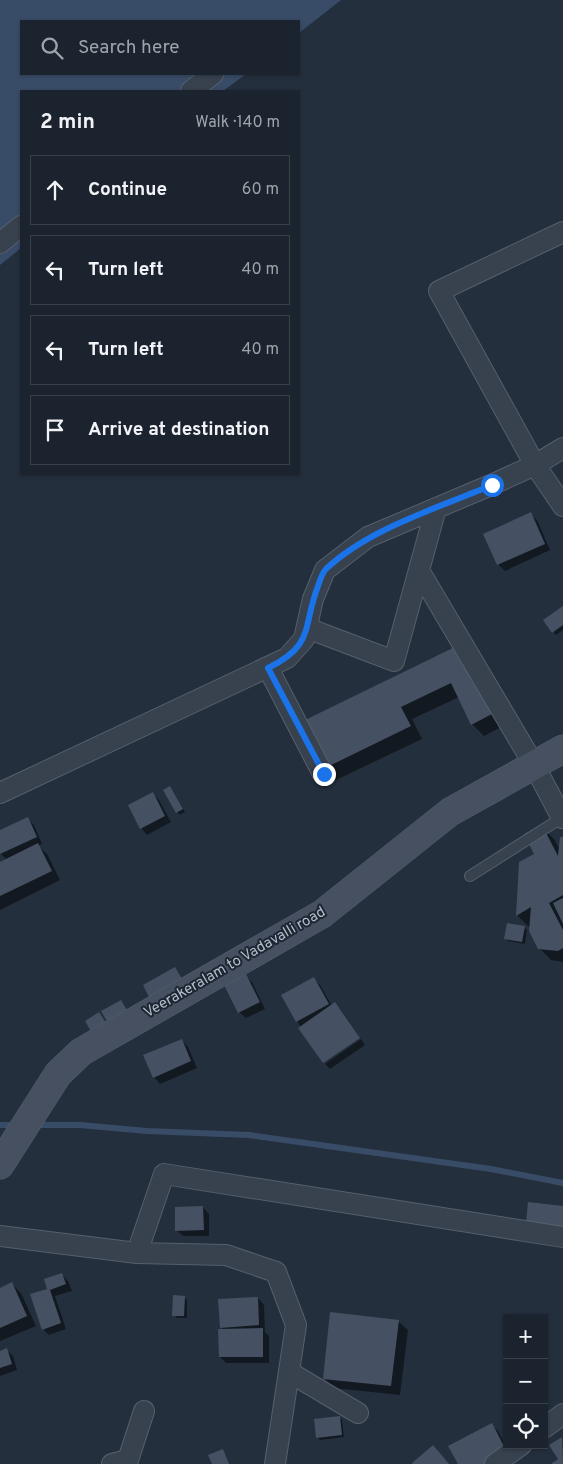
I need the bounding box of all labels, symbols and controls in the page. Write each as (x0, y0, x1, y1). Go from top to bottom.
search box (20, 20, 300, 75)
icon: search (38, 34, 66, 62)
text: Search here (78, 36, 180, 60)
text: 2 min (40, 109, 95, 136)
text: Walk · 140 m (195, 113, 280, 133)
icon: ahead (41, 176, 69, 204)
text: Continue (88, 178, 167, 202)
text: 60 m (242, 180, 279, 200)
icon: left (41, 256, 69, 284)
text: Turn left (88, 258, 164, 282)
text: 40 m (241, 260, 279, 280)
icon: left (41, 336, 69, 364)
text: Turn left (88, 338, 164, 362)
text: 40 m (241, 340, 279, 360)
icon: arrive (41, 416, 69, 444)
text: Arrive at destination (88, 418, 269, 442)
route start (481, 474, 504, 497)
route end (313, 763, 336, 786)
street label: Veerakeralam to Vadavalli road (141, 903, 329, 1023)
map controls (503, 1314, 548, 1449)
button: + (503, 1314, 548, 1359)
button: − (503, 1359, 548, 1404)
button: locate (503, 1404, 548, 1449)

